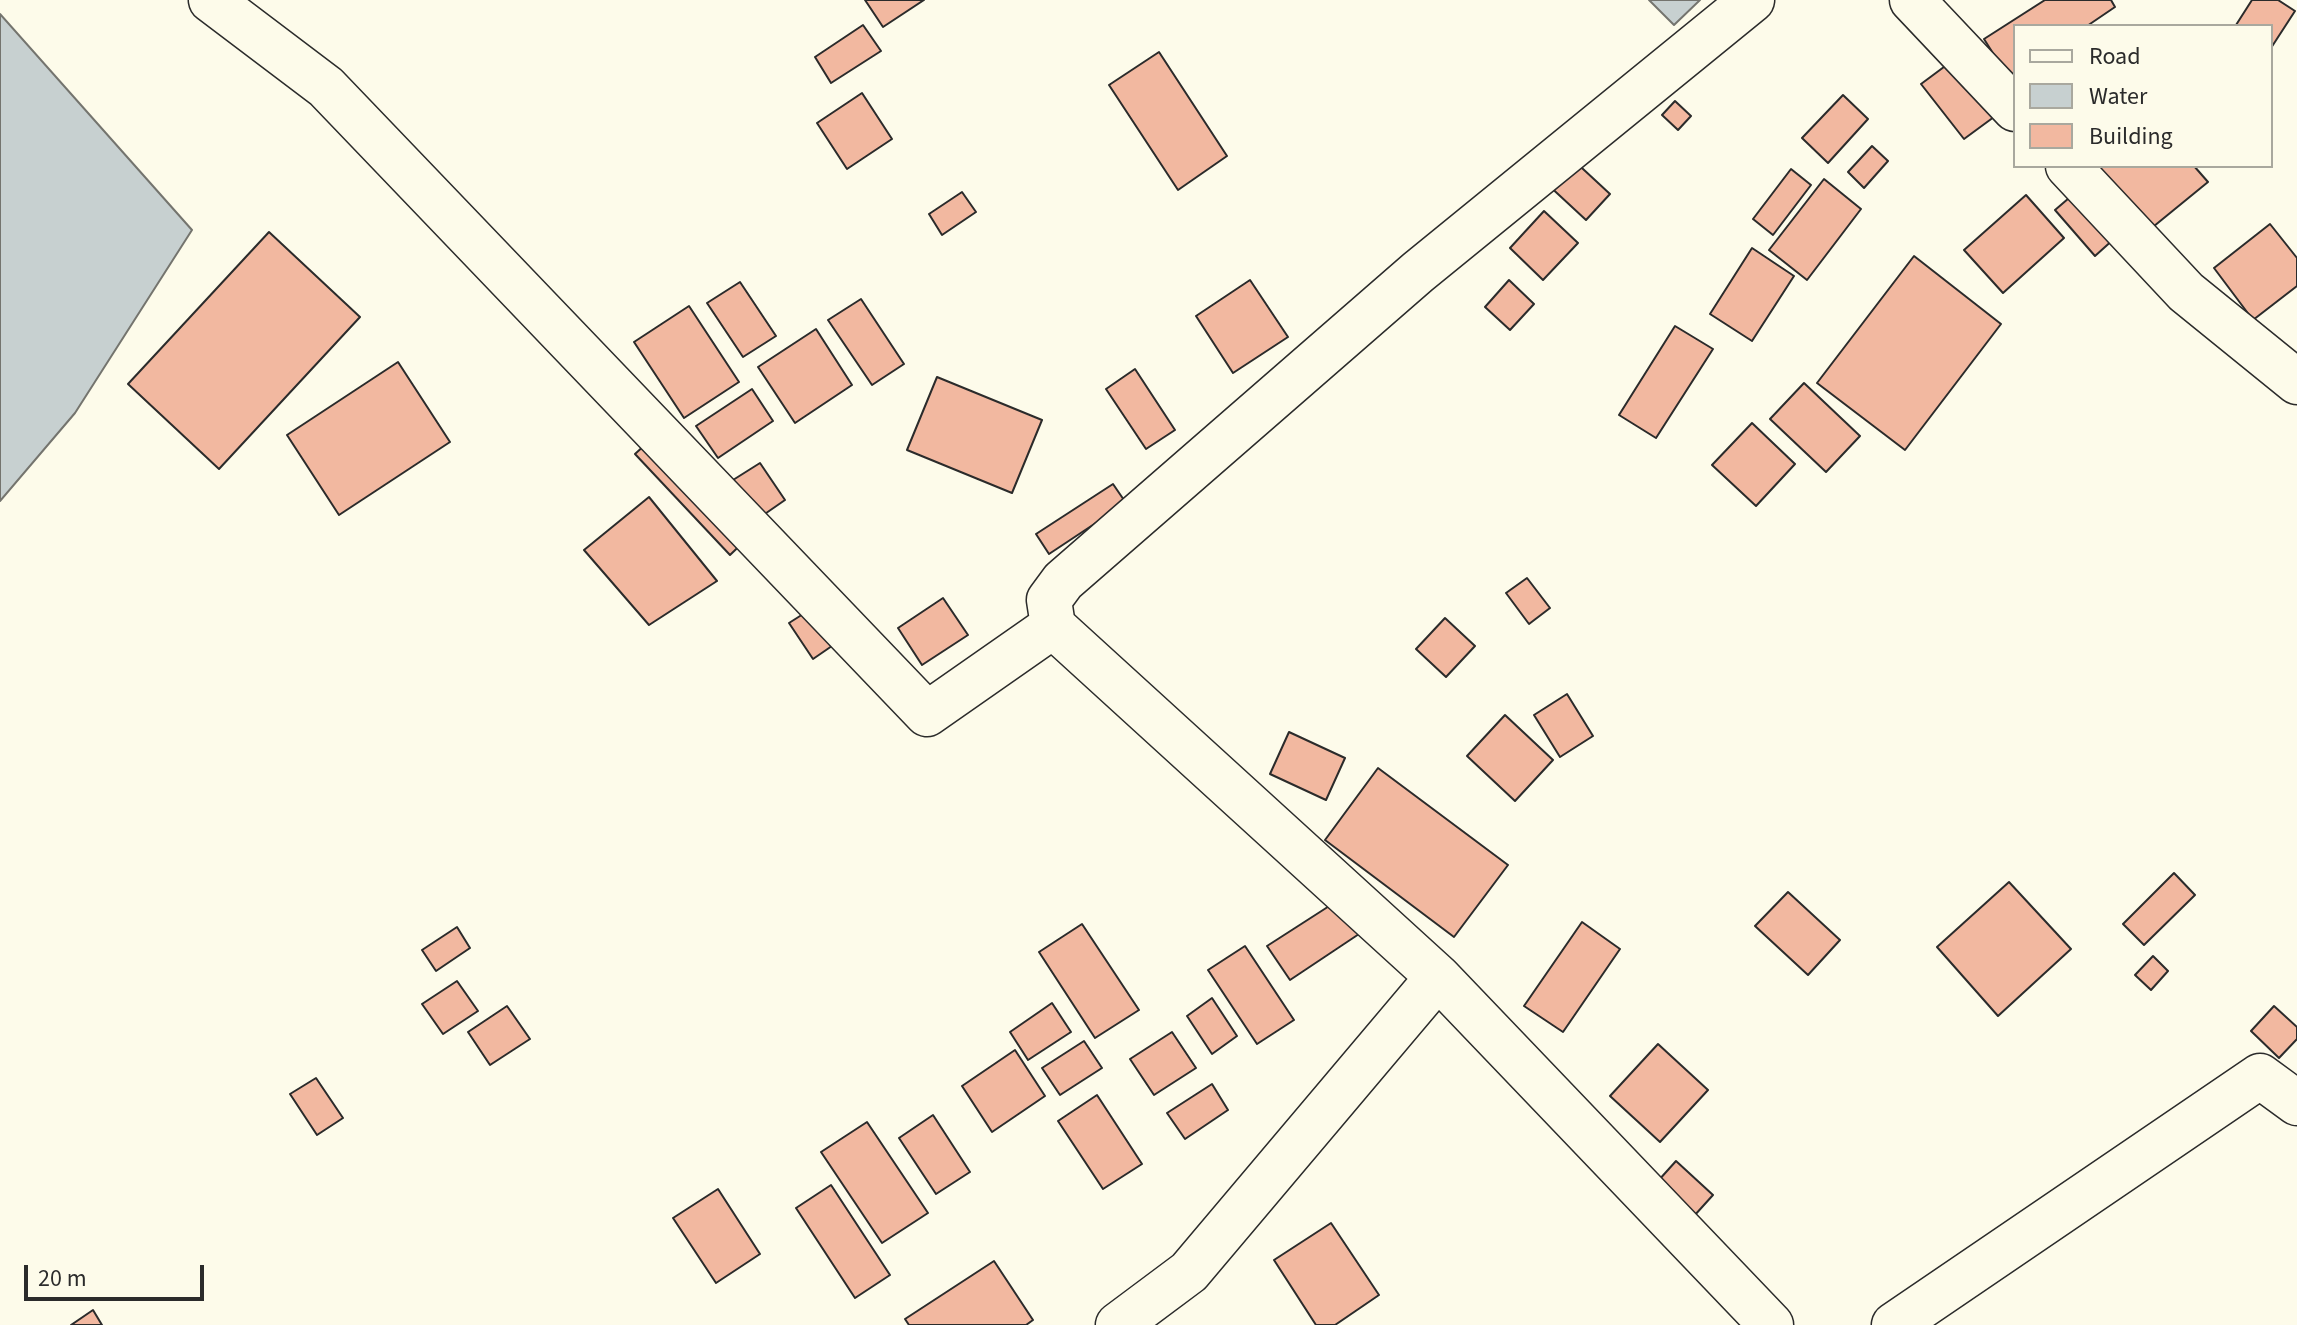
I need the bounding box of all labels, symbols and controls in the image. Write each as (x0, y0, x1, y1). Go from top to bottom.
legend (2013, 24, 2273, 168)
text: Road (2089, 39, 2141, 74)
text: Water (2089, 79, 2147, 114)
text: Building (2089, 119, 2173, 154)
scale bar (28, 1249, 208, 1299)
text: 20 m (38, 1261, 87, 1296)

